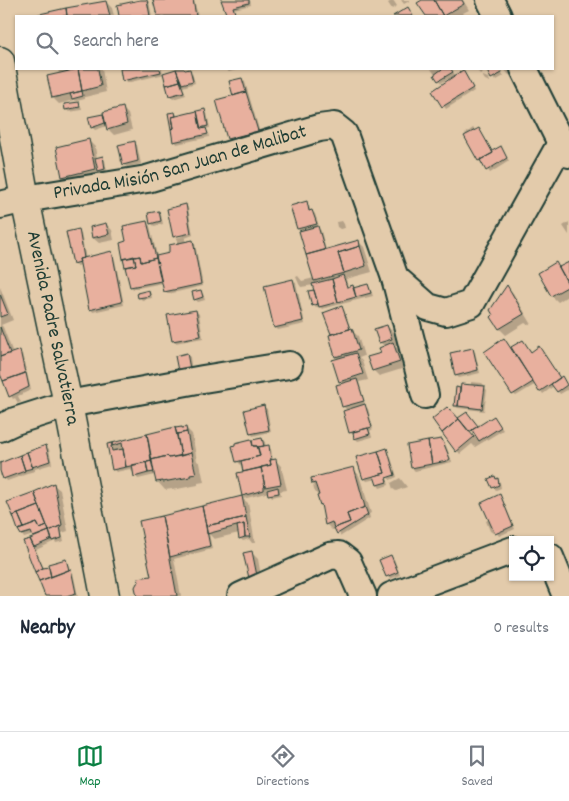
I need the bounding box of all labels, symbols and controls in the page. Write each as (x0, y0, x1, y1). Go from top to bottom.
search box (15, 15, 554, 70)
icon: search (33, 29, 61, 57)
text: Search here (73, 29, 159, 56)
street label: Privada Misión San Juan de Malibat (51, 118, 310, 208)
street label: Avenida Padre Salvatierra (18, 228, 86, 428)
map controls (509, 536, 554, 581)
button: locate (509, 536, 554, 581)
text: Nearby (20, 614, 75, 644)
text: 0 results (494, 617, 549, 640)
tab: Map (76, 742, 104, 792)
tab: Directions (256, 742, 309, 792)
tab: Saved (462, 742, 493, 792)

